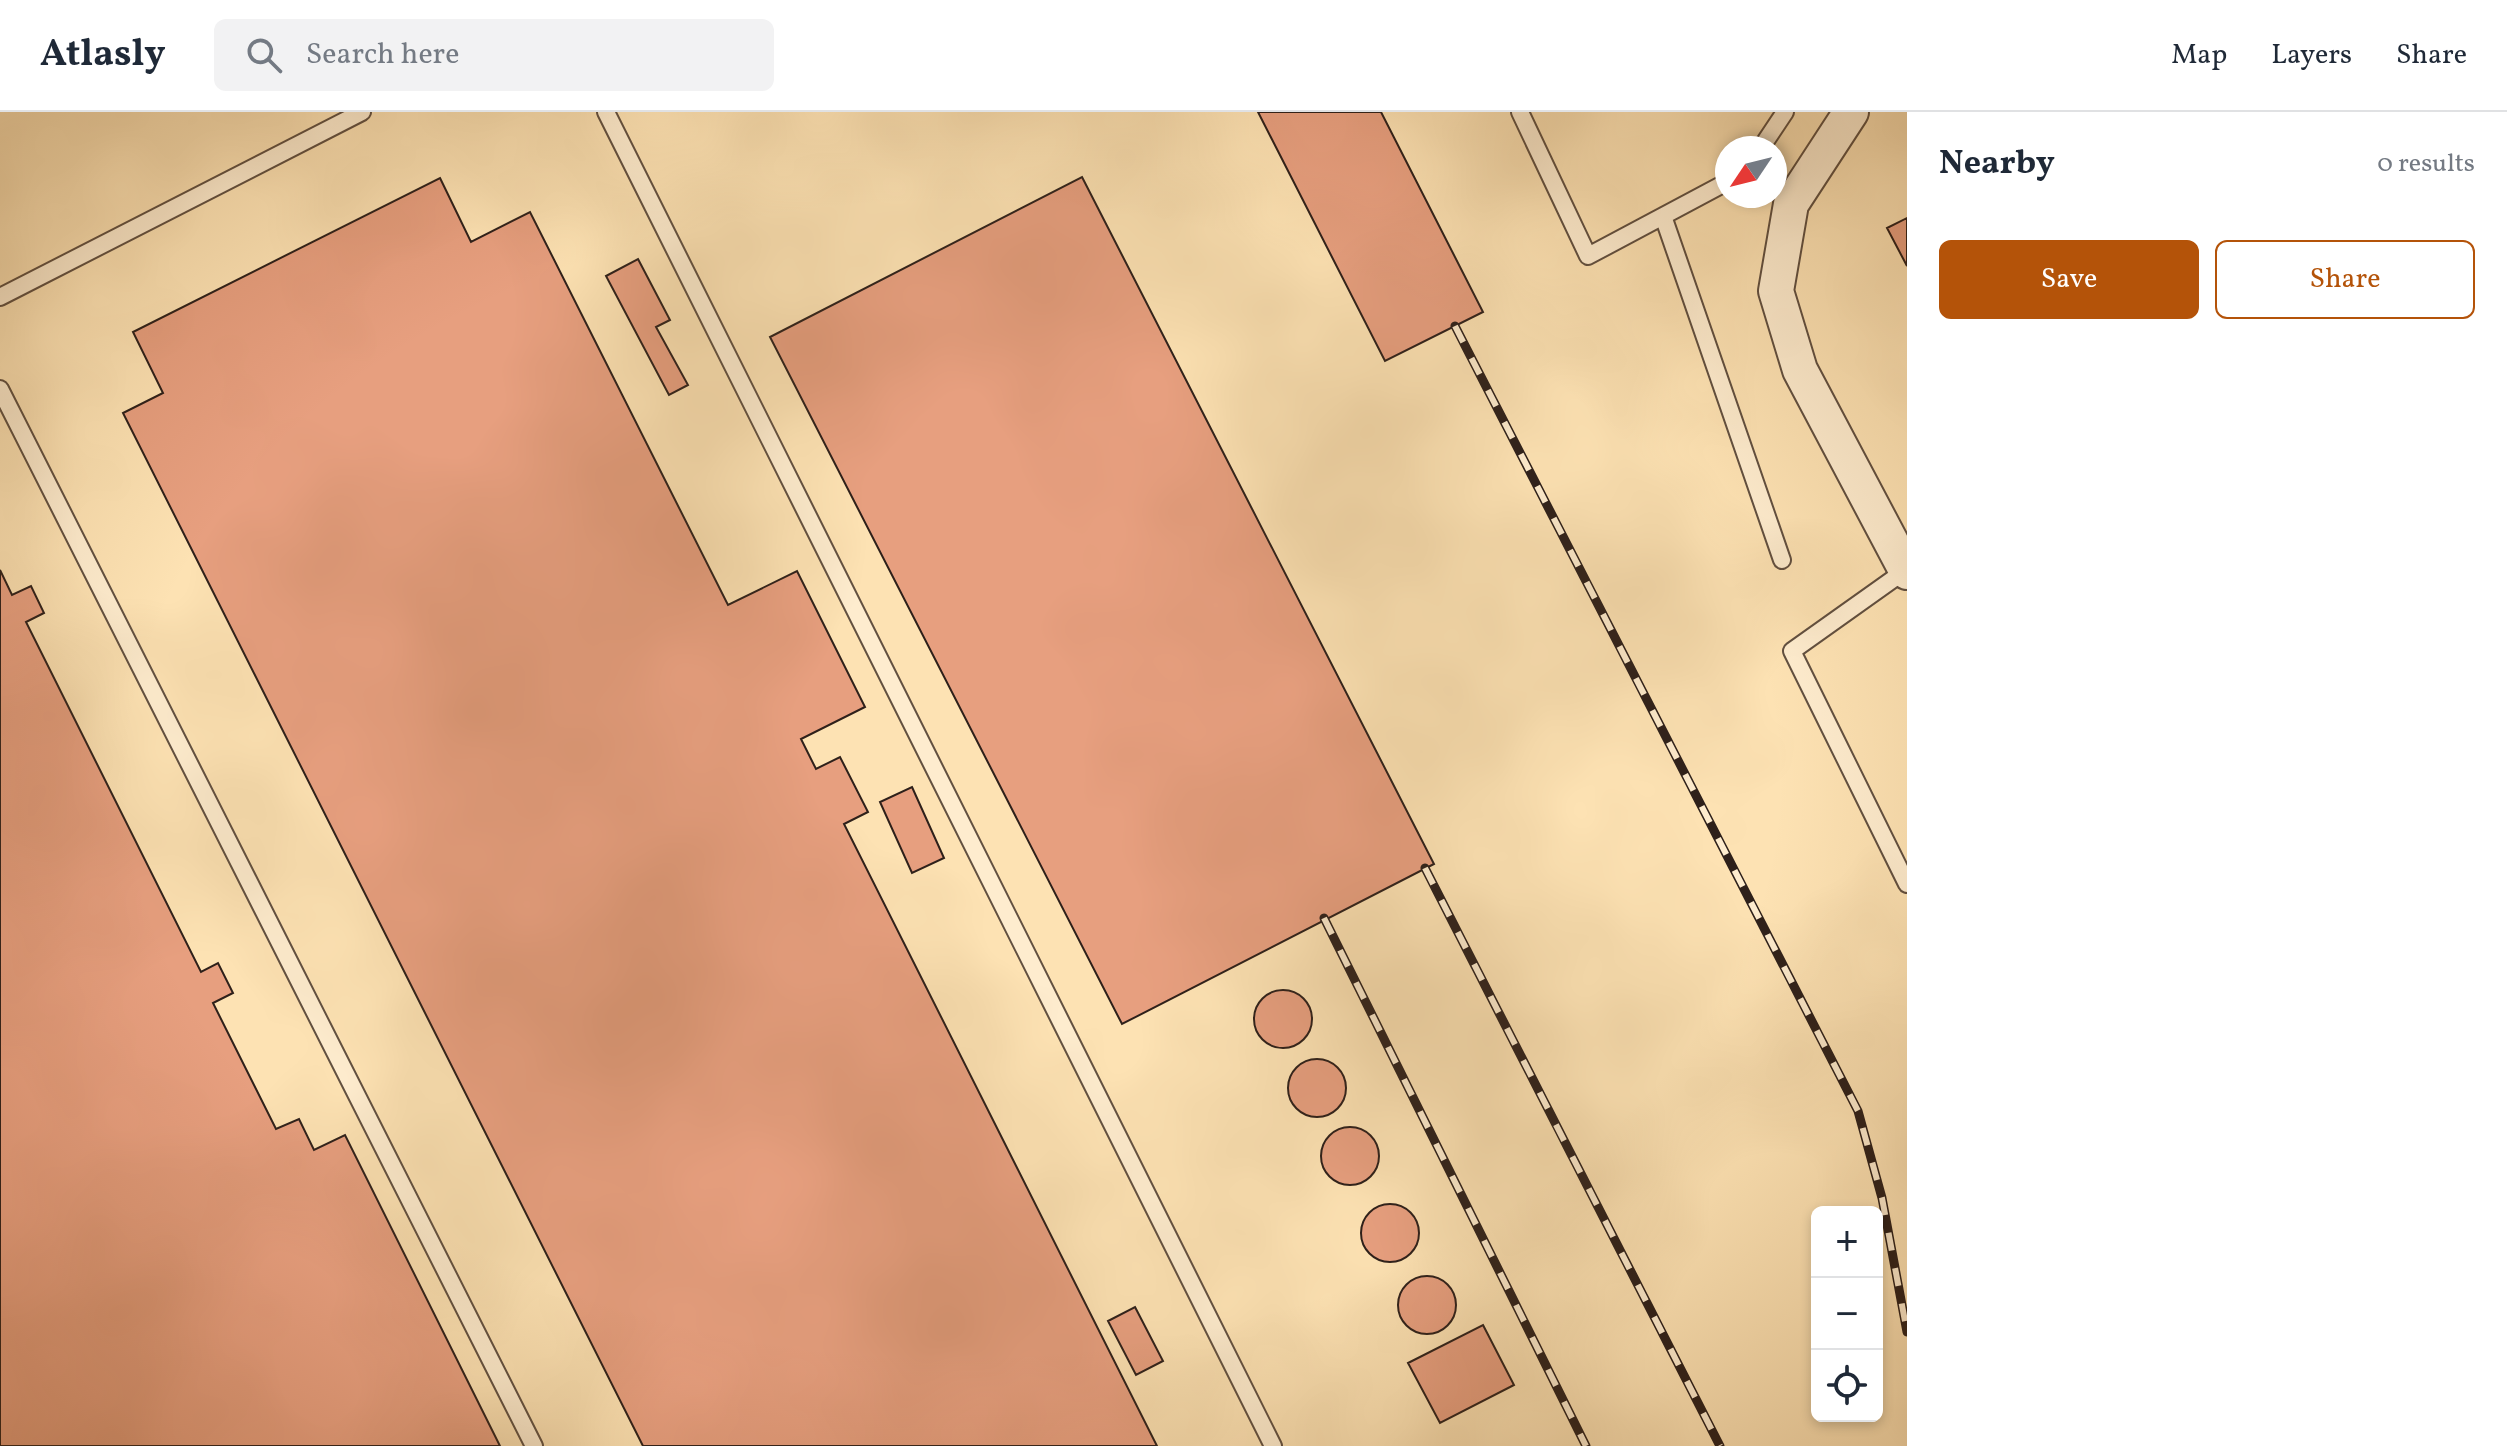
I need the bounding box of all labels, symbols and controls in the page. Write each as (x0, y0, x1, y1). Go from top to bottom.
search box (214, 19, 774, 91)
text: Atlasly (40, 29, 166, 82)
icon: search (242, 33, 286, 77)
text: Search here (306, 34, 459, 76)
text: Map (2171, 36, 2227, 75)
text: Layers (2271, 36, 2352, 75)
text: Share (2396, 36, 2467, 75)
north arrow (1715, 136, 1787, 208)
text: Nearby (1939, 141, 2055, 188)
text: 0 results (2377, 146, 2475, 182)
button: Save (1939, 240, 2199, 319)
button: Share (2215, 240, 2475, 319)
map controls (1811, 1206, 1883, 1422)
button: + (1811, 1206, 1883, 1278)
button: − (1811, 1278, 1883, 1350)
button: locate (1811, 1350, 1883, 1422)

